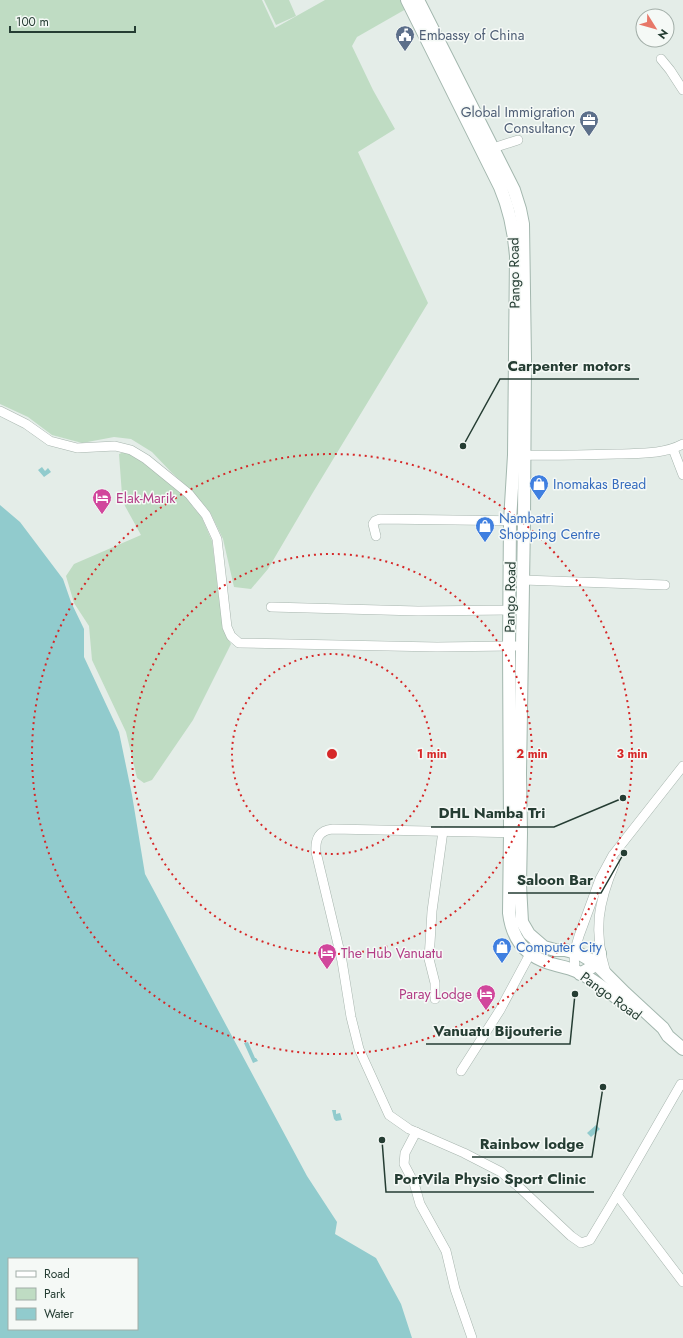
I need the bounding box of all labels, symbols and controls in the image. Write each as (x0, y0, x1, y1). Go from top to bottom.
scale bar (10, 8, 135, 34)
north arrow (635, 8, 675, 48)
text: 100 m (16, 13, 49, 31)
public building icon: Embassy of China (394, 24, 416, 52)
place label: Embassy of China (419, 25, 524, 45)
text: N (654, 26, 672, 42)
place label: Global Immigration Consultancy (461, 102, 576, 138)
office icon: Global Immigration Consultancy (578, 109, 600, 137)
street label: Pango Road (503, 237, 525, 309)
callout: Carpenter motors (500, 352, 639, 379)
text: Carpenter motors (507, 355, 631, 377)
shop icon: Inomakas Bread (528, 473, 550, 501)
place label: Inomakas Bread (553, 474, 646, 494)
hotel icon: Elak-Marik (91, 487, 113, 515)
place label: Elak-Marik (116, 488, 176, 508)
place label: Nambatri Shopping Centre (499, 508, 600, 544)
shop icon: Nambatri Shopping Centre (474, 515, 496, 543)
street label: Pango Road (499, 561, 521, 633)
text: 1 min (417, 745, 447, 763)
text: 2 min (516, 745, 548, 763)
text: 3 min (616, 745, 648, 763)
centre of rings (325, 747, 339, 761)
callout: DHL Namba Tri (431, 800, 554, 827)
text: DHL Namba Tri (439, 802, 545, 824)
callout: Saloon Bar (508, 866, 601, 893)
text: Saloon Bar (517, 869, 594, 891)
shop icon: Computer City (491, 936, 513, 964)
place label: Computer City (516, 937, 603, 957)
hotel icon: The Hub Vanuatu (316, 942, 338, 970)
place label: The Hub Vanuatu (341, 943, 443, 963)
street label: Pango Road (576, 967, 646, 1025)
hotel icon: Paray Lodge (475, 983, 497, 1011)
place label: Paray Lodge (399, 984, 472, 1004)
callout: Vanuatu Bijouterie (426, 1017, 570, 1044)
text: Vanuatu Bijouterie (433, 1020, 563, 1042)
callout: Rainbow lodge (472, 1130, 592, 1157)
text: Rainbow lodge (480, 1133, 585, 1155)
callout: PortVila Physio Sport Clinic (386, 1165, 594, 1192)
text: PortVila Physio Sport Clinic (394, 1168, 586, 1190)
legend (8, 1258, 138, 1330)
text: Road (44, 1265, 70, 1283)
text: Park (44, 1285, 66, 1303)
text: Water (44, 1305, 75, 1323)

